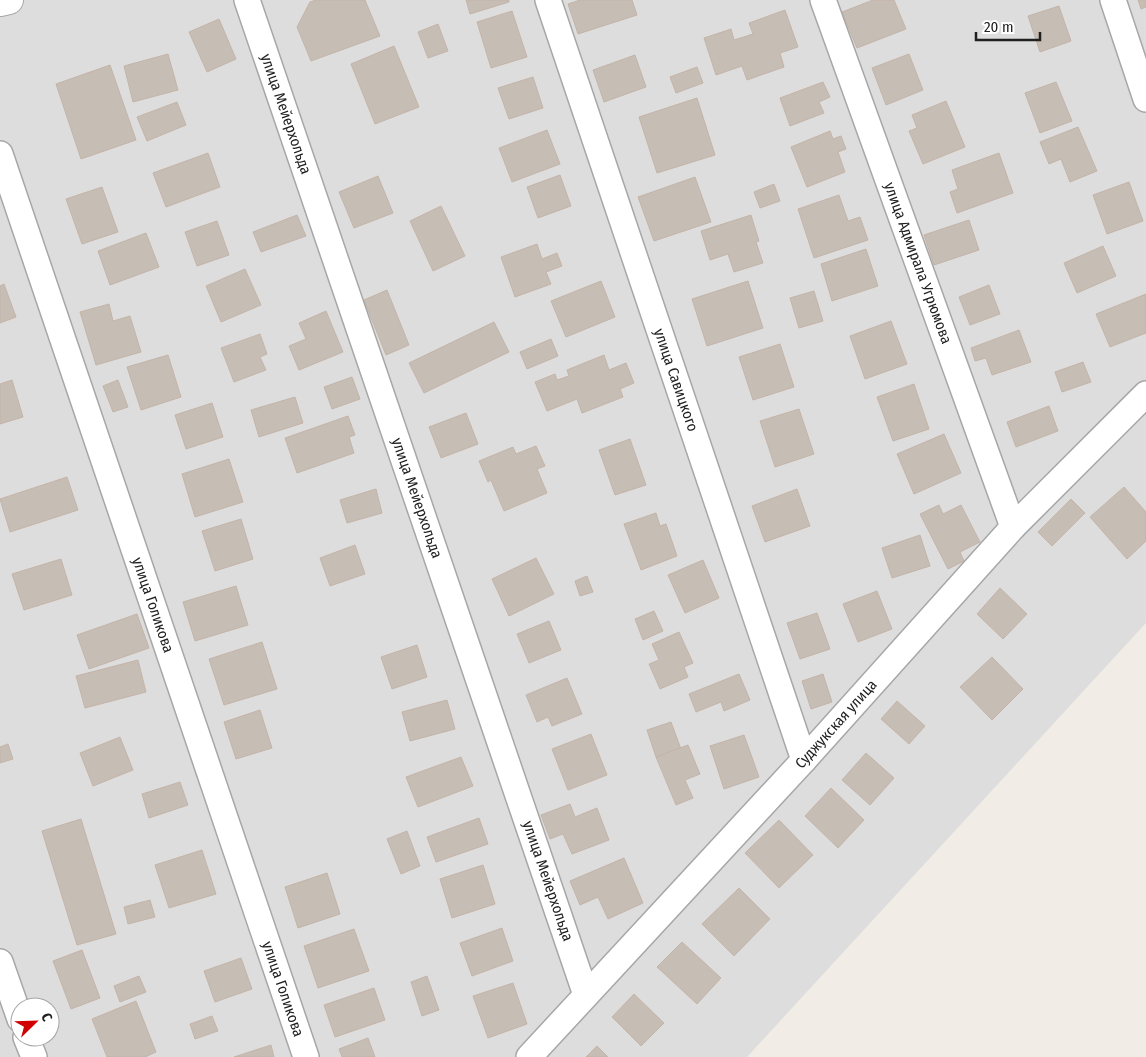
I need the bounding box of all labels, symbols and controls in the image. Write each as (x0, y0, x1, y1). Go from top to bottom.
scale bar (976, 10, 1040, 42)
text: 20 m (984, 18, 1014, 36)
street label: улица Мейерхольда (257, 51, 315, 177)
street label: улица Адмирала Угрюмова (880, 180, 956, 346)
street label: улица Савицкого (650, 326, 702, 434)
street label: улица Мейерхольда (388, 435, 446, 561)
street label: улица Голикова (128, 555, 178, 655)
street label: Суджукская улица (791, 676, 881, 772)
street label: улица Мейерхольда (519, 818, 577, 944)
street label: улица Голикова (258, 939, 308, 1039)
north arrow (10, 997, 60, 1047)
text: С (37, 1010, 56, 1024)

